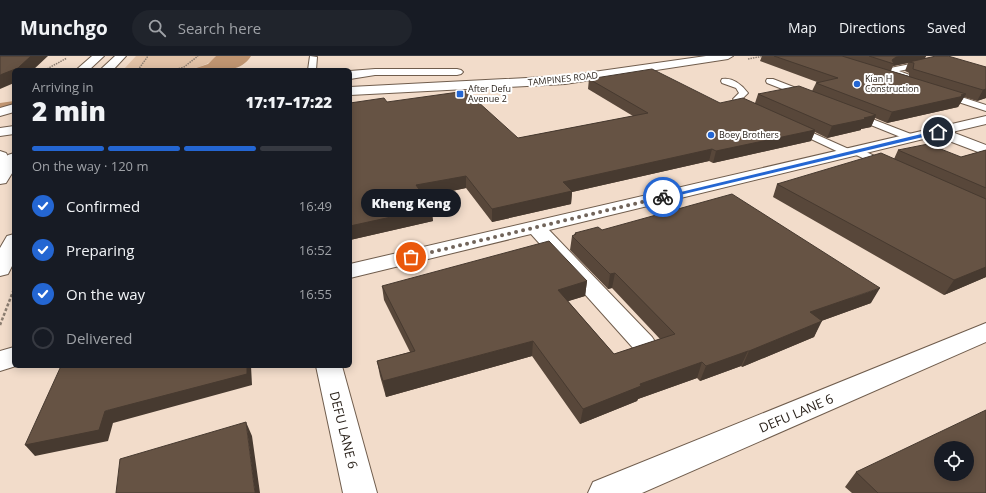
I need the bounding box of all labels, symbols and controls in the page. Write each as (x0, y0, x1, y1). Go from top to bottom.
search box (132, 10, 412, 46)
text: Munchgo (20, 15, 108, 41)
icon: search (146, 17, 168, 39)
text: Search here (178, 18, 261, 38)
text: Map (788, 18, 817, 37)
text: Directions (839, 18, 905, 37)
text: Saved (927, 18, 966, 37)
street label: TAMPINES ROAD (527, 68, 599, 89)
place label: Kian H Construction (865, 72, 919, 95)
text: Arriving in (32, 78, 94, 96)
marker: Kian H Construction (852, 79, 862, 89)
place label: After Defu Avenue 2 (468, 82, 511, 105)
marker: After Defu Avenue 2 (455, 89, 465, 99)
text: 17:17–17:22 (246, 92, 332, 112)
text: 2 min (32, 93, 106, 129)
pin (921, 115, 955, 149)
icon: home (927, 121, 949, 143)
place label: Boey Brothers (719, 128, 779, 141)
marker: Boey Brothers (706, 130, 716, 140)
text: On the way · 120 m (32, 157, 148, 175)
courier (643, 177, 683, 217)
icon: bike (652, 186, 674, 208)
callout: Kheng Keng (361, 189, 461, 217)
text: Kheng Keng (371, 194, 451, 212)
icon: check (32, 195, 54, 217)
text: Confirmed (66, 196, 140, 216)
text: 16:49 (299, 197, 332, 215)
icon: check (32, 239, 54, 261)
text: Preparing (66, 240, 134, 260)
pin (394, 240, 428, 274)
text: 16:52 (299, 241, 332, 259)
icon: bag (400, 246, 422, 268)
icon: check (32, 283, 54, 305)
text: On the way (66, 284, 145, 304)
text: 16:55 (299, 285, 332, 303)
text: Delivered (66, 328, 133, 348)
street label: DEFU LANE 6 (326, 389, 362, 471)
street label: DEFU LANE 6 (756, 389, 836, 437)
map controls (934, 441, 974, 481)
button: locate (934, 441, 974, 481)

